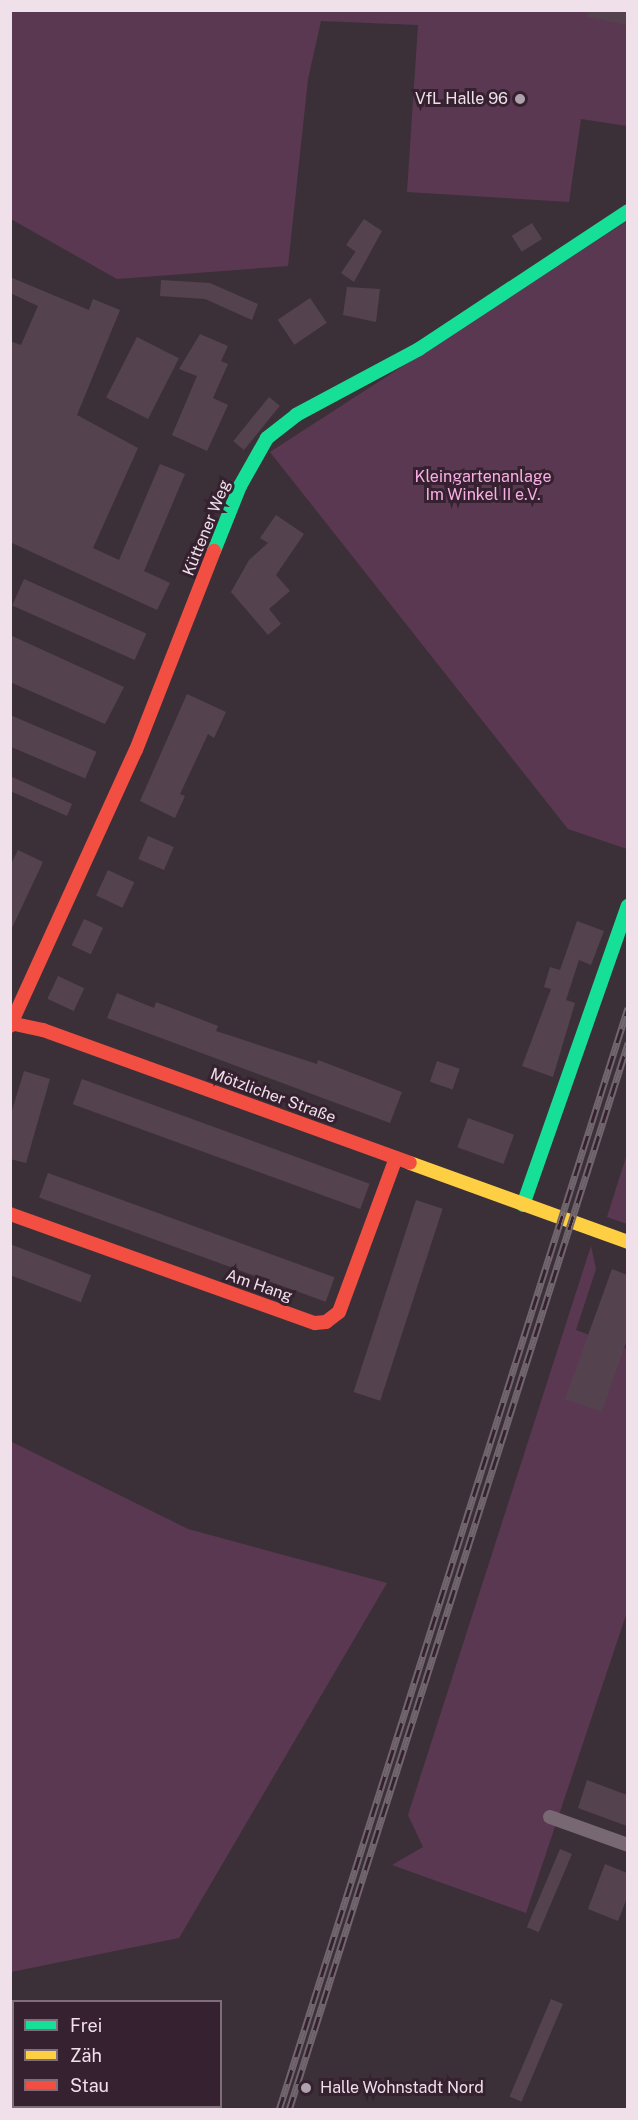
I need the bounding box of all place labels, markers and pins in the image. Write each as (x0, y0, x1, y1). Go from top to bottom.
place label: VfL Halle 96 (415, 89, 508, 109)
marker: VfL Halle 96 (513, 92, 527, 106)
place label: Halle Wohnstadt Nord (320, 2078, 484, 2098)
marker: Halle Wohnstadt Nord (297, 2079, 315, 2097)

